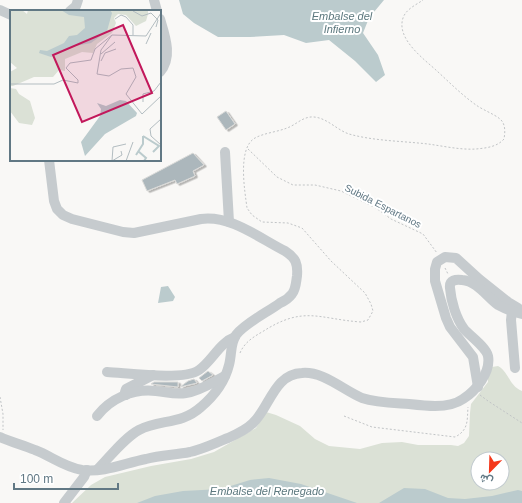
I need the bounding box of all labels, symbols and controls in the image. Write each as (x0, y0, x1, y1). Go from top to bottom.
inset map (10, 10, 161, 161)
water label: Embalse del Infierno (312, 10, 373, 35)
street label: Subida Espartanos (343, 182, 423, 230)
north arrow (470, 451, 510, 491)
scale bar (14, 465, 118, 491)
text: ش (478, 471, 495, 488)
text: 100 m (20, 472, 53, 486)
water label: Embalse del Renegado (210, 485, 324, 497)

